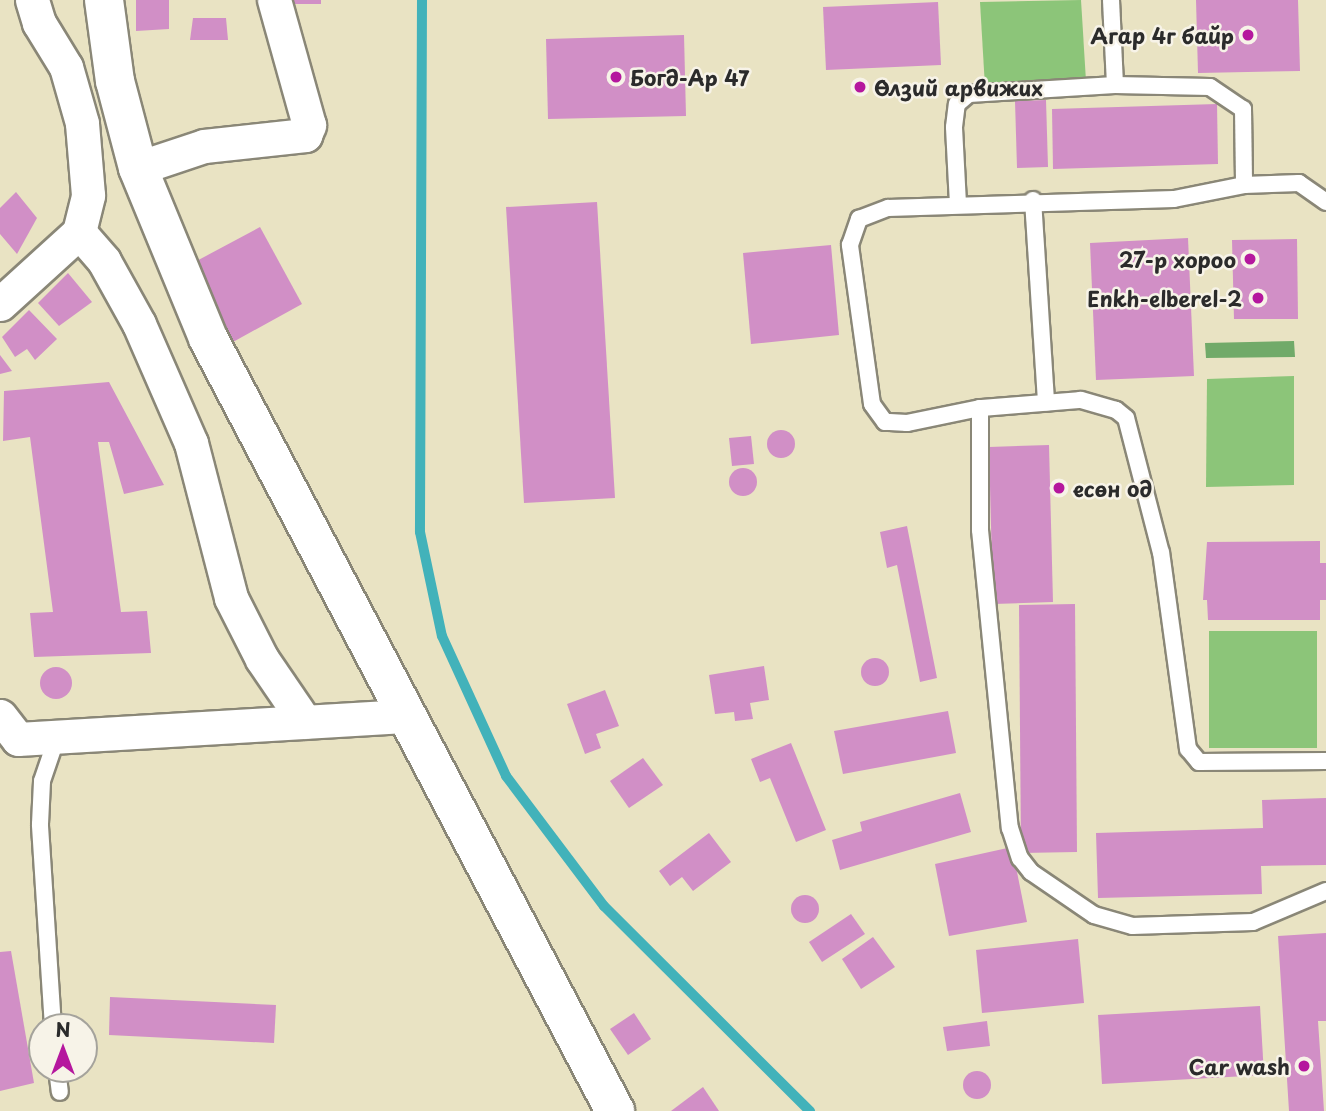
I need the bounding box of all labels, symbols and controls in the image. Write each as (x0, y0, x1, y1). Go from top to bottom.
place label: Агар 4г байр (1090, 22, 1234, 48)
marker: Агар 4г байр (1240, 27, 1256, 43)
place label: Богд-Ар 47 (630, 64, 749, 90)
marker: Богд-Ар 47 (608, 69, 624, 85)
place label: Өлзий арвижих (874, 74, 1043, 100)
marker: Өлзий арвижих (852, 79, 868, 95)
place label: 27-р хороо (1118, 246, 1236, 272)
marker: 27-р хороо (1242, 251, 1258, 267)
place label: Enkh-elberel-2 (1087, 285, 1242, 311)
marker: Enkh-elberel-2 (1248, 288, 1268, 308)
place label: есөн од (1073, 475, 1153, 501)
marker: есөн од (1051, 480, 1067, 496)
north arrow (28, 1013, 98, 1083)
text: N (55, 1015, 71, 1043)
place label: Car wash (1188, 1053, 1290, 1079)
marker: Car wash (1296, 1058, 1312, 1074)

